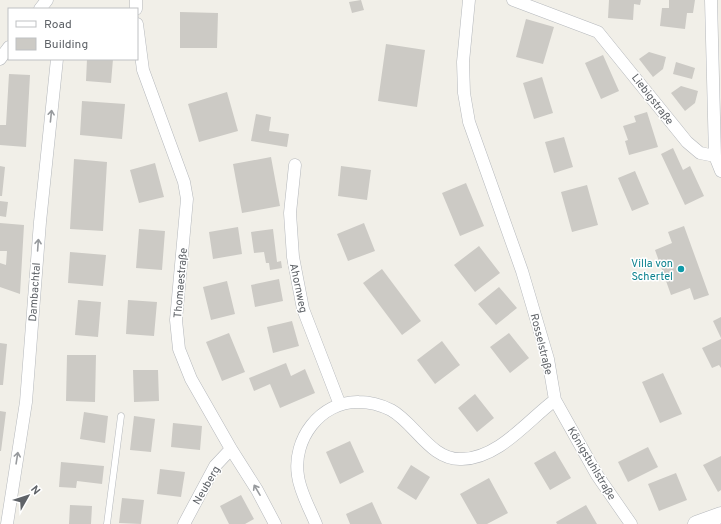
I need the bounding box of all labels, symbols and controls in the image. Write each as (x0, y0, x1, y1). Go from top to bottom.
legend (8, 8, 138, 60)
text: Road (44, 17, 72, 33)
text: Building (44, 37, 88, 53)
street label: Liebigstraße (628, 71, 676, 128)
one-way arrow (47, 109, 55, 122)
one-way arrow (34, 239, 42, 252)
street label: Thomaestraße (171, 247, 191, 319)
place label: Villa von Schertel (631, 257, 673, 284)
street label: Dambachtal (26, 262, 44, 322)
street label: Ahornweg (286, 262, 310, 314)
marker: Villa von Schertel (676, 264, 686, 274)
street label: Rosselstraße (527, 312, 555, 376)
street label: Königstuhlstraße (564, 424, 619, 503)
one-way arrow (13, 452, 21, 465)
street label: Neuberg (190, 464, 224, 507)
north arrow (8, 476, 48, 516)
text: N (27, 483, 43, 498)
one-way arrow (252, 484, 260, 496)

